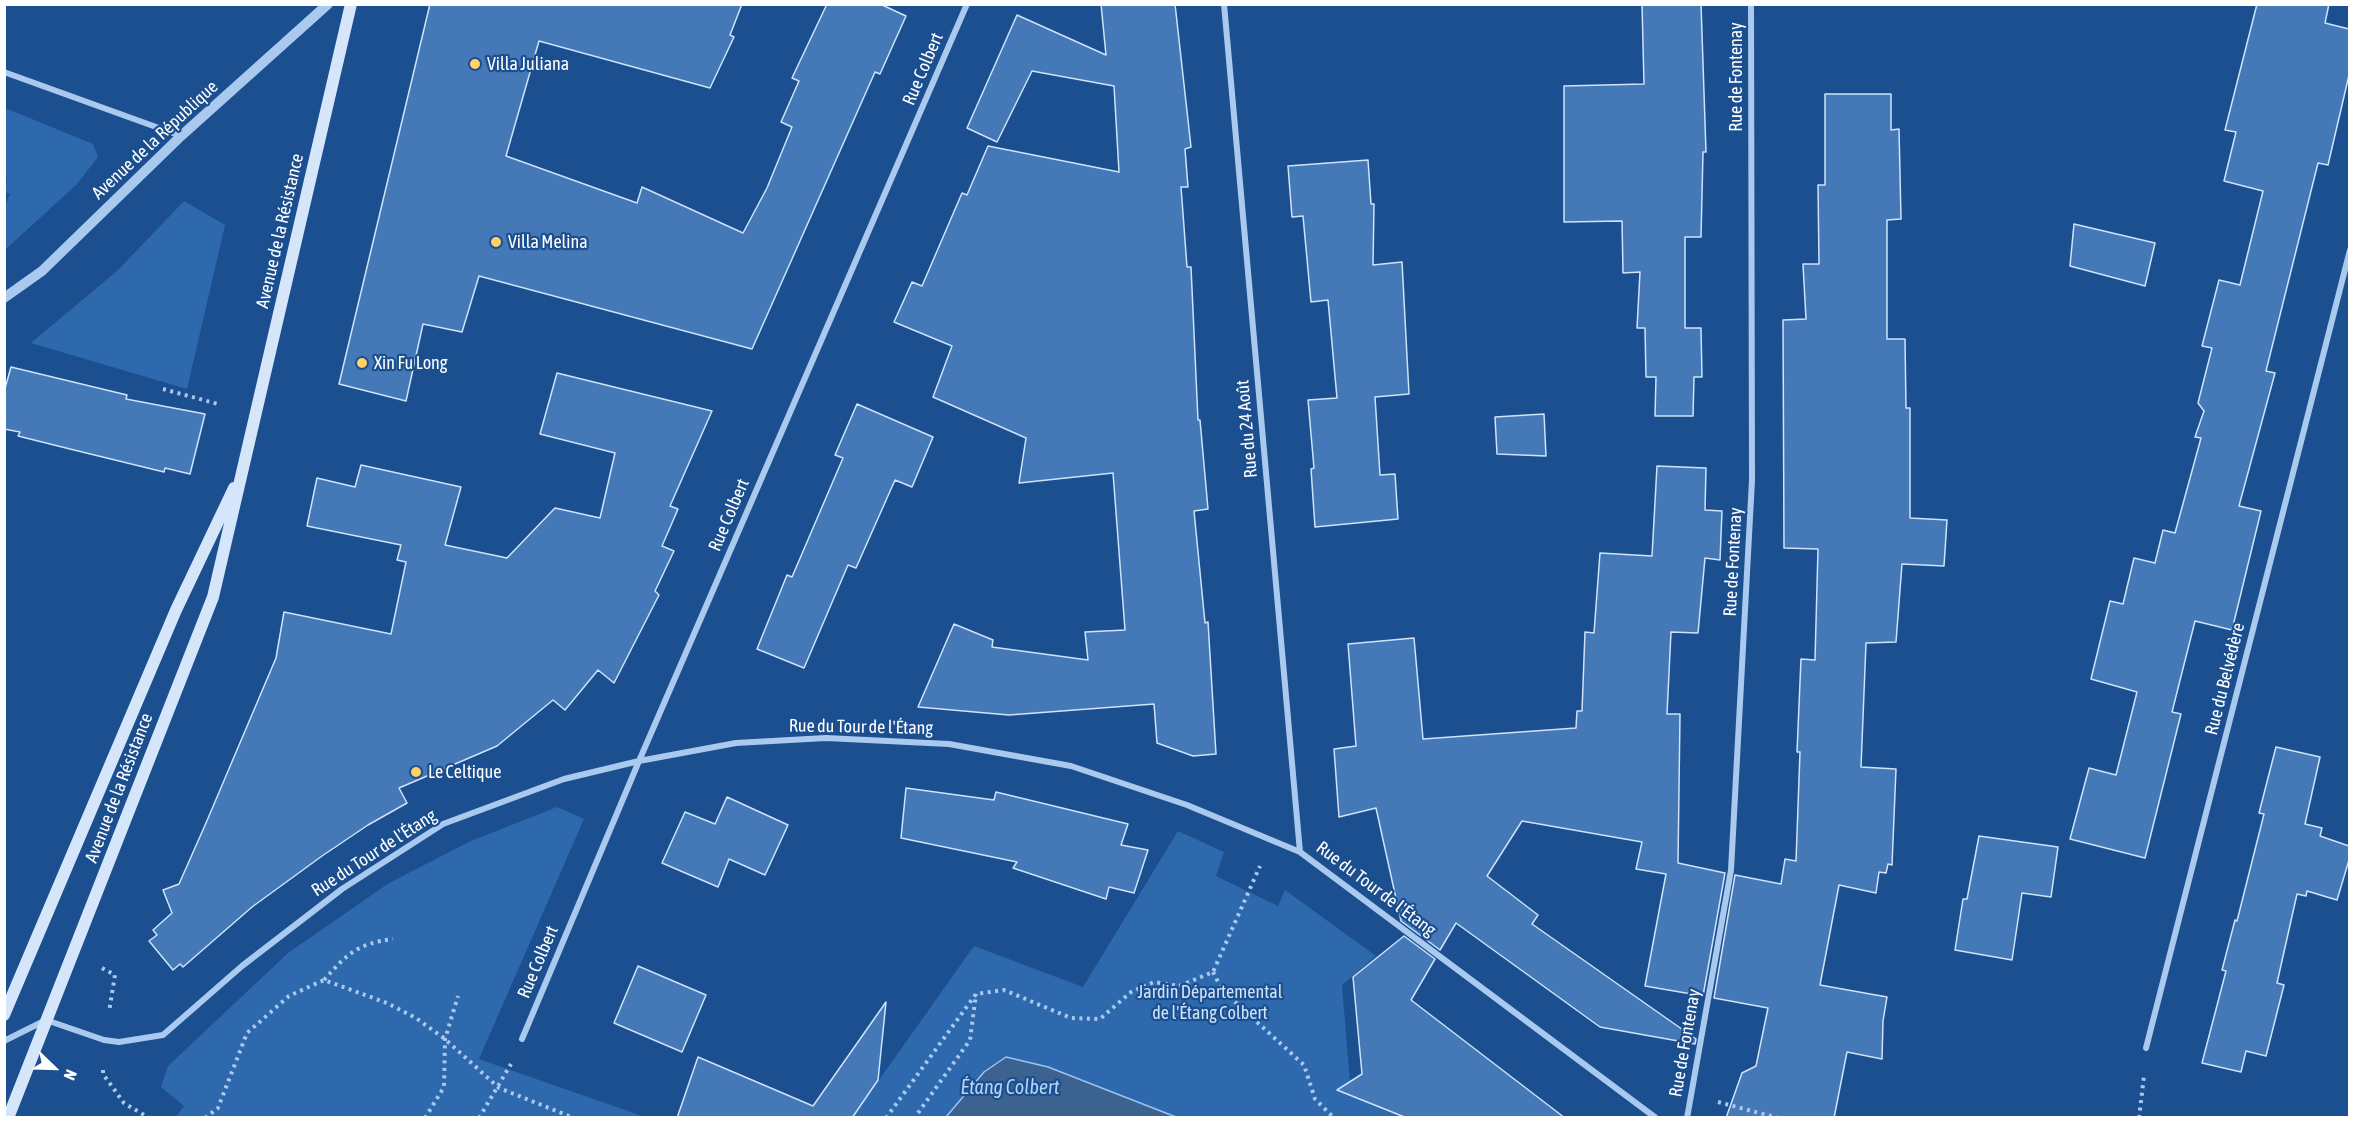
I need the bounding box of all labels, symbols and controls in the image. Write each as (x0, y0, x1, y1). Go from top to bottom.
street label: Rue de Fontenay (1725, 22, 1747, 132)
street label: Rue Colbert (898, 29, 948, 109)
place label: Villa Juliana (487, 53, 569, 75)
marker: Villa Juliana (468, 57, 482, 71)
street label: Avenue de la République (88, 76, 222, 204)
street label: Avenue de la Résistance (252, 151, 308, 311)
place label: Villa Melina (508, 231, 588, 253)
marker: Villa Melina (489, 235, 503, 249)
place label: Xin Fu Long (374, 352, 448, 374)
marker: Xin Fu Long (355, 356, 369, 370)
street label: Rue du 24 Août (1232, 379, 1262, 479)
street label: Rue Colbert (704, 475, 754, 555)
street label: Rue de Fontenay (1719, 507, 1747, 617)
street label: Rue du Belvédère (2201, 621, 2249, 737)
street label: Avenue de la Résistance (81, 710, 157, 866)
street label: Rue du Tour de l'Étang (789, 715, 933, 739)
place label: Le Celtique (428, 761, 501, 783)
marker: Le Celtique (409, 765, 423, 779)
street label: Rue du Tour de l'Étang (308, 805, 440, 901)
street label: Rue du Tour de l'Étang (1312, 837, 1440, 941)
street label: Rue Colbert (513, 922, 563, 1002)
park label: Jardin Départemental de l'Étang Colbert (1138, 981, 1282, 1024)
street label: Rue de Fontenay (1665, 987, 1705, 1099)
north arrow (24, 1038, 84, 1098)
text: N (60, 1067, 81, 1083)
water label: Étang Colbert (961, 1076, 1059, 1100)

